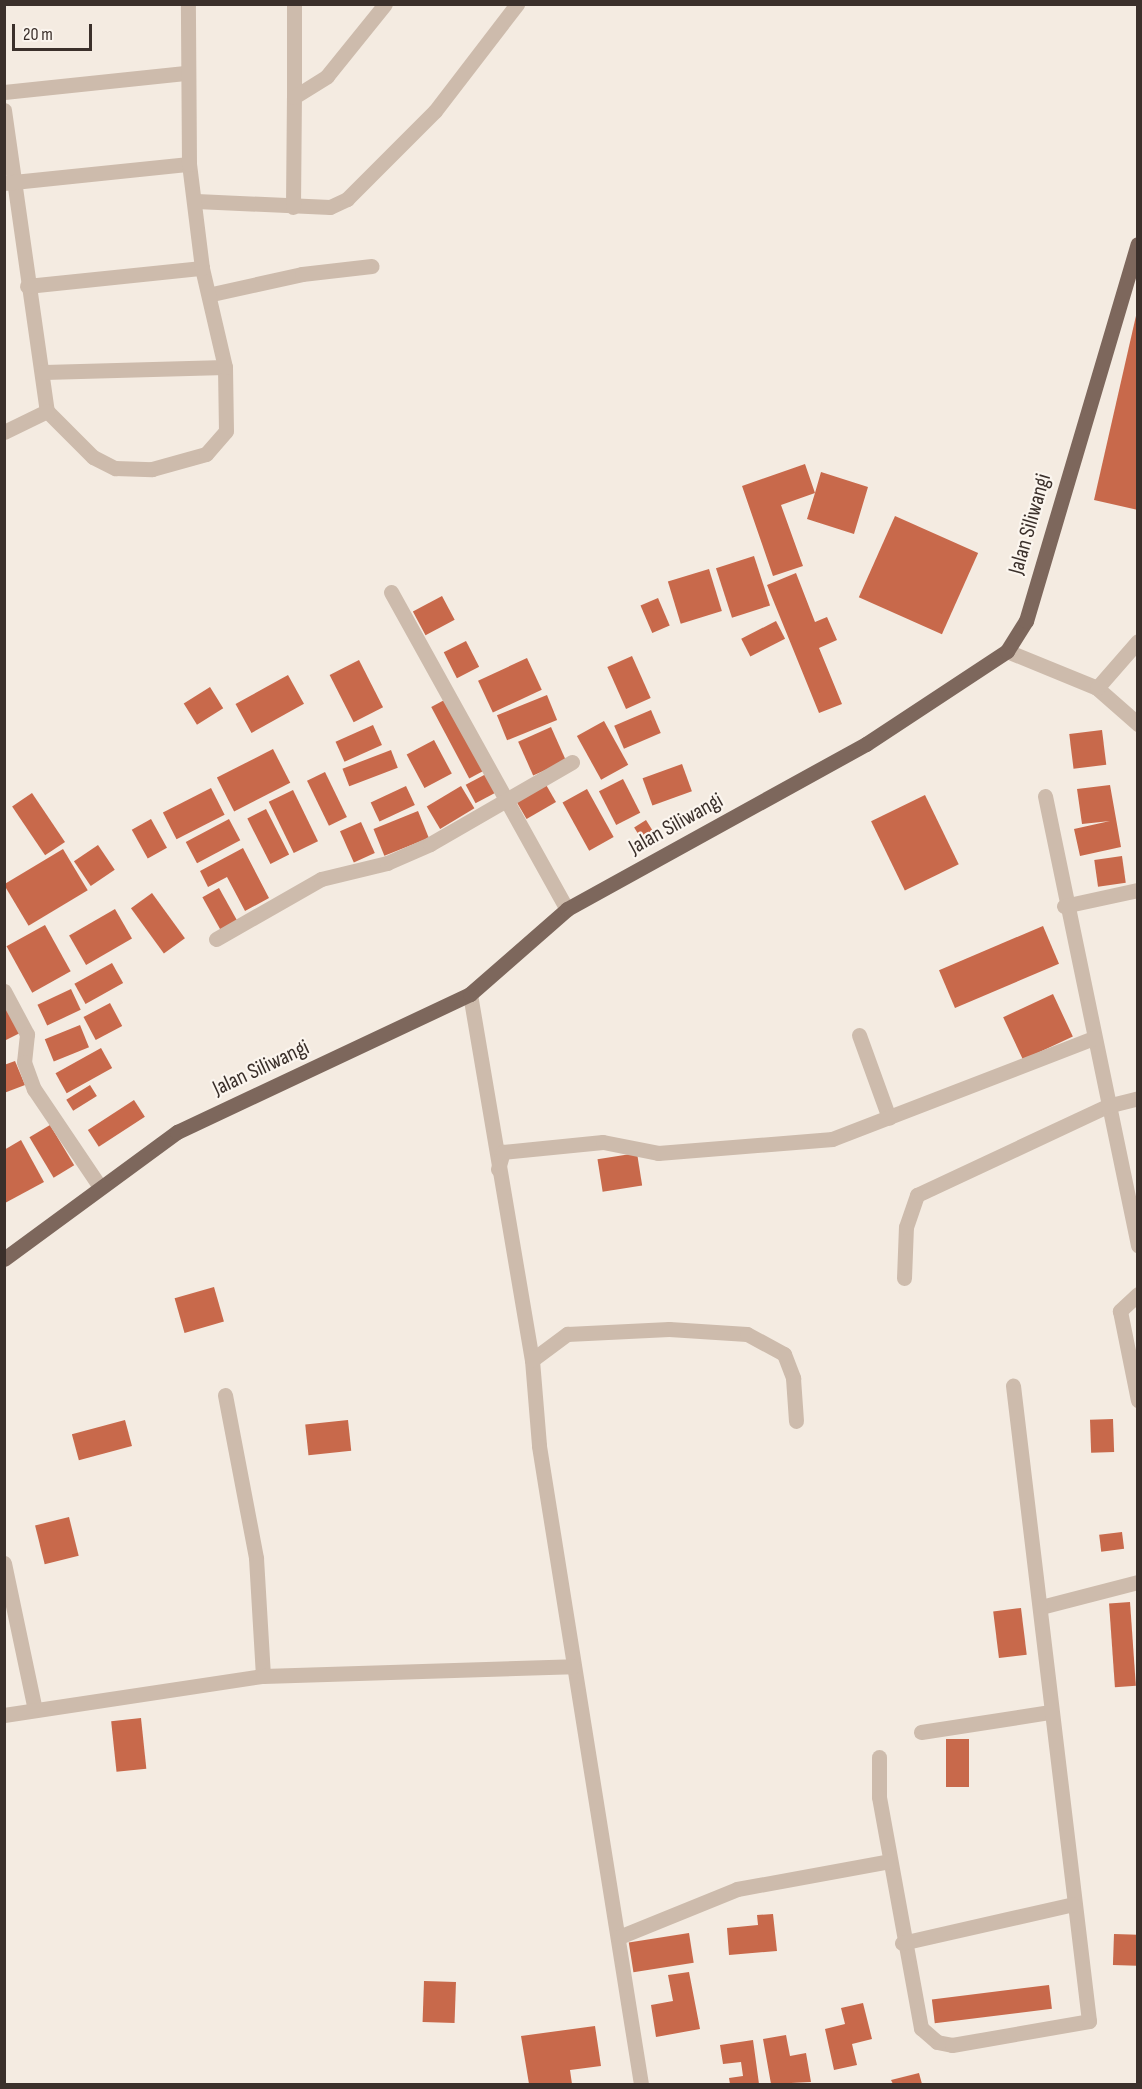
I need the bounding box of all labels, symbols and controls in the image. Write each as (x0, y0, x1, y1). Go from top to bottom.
scale bar (15, 12, 94, 50)
text: 20 m (23, 24, 53, 45)
street label: Jalan Siliwangi (1003, 471, 1057, 577)
street label: Jalan Siliwangi (624, 787, 728, 861)
street label: Jalan Siliwangi (209, 1034, 313, 1102)

